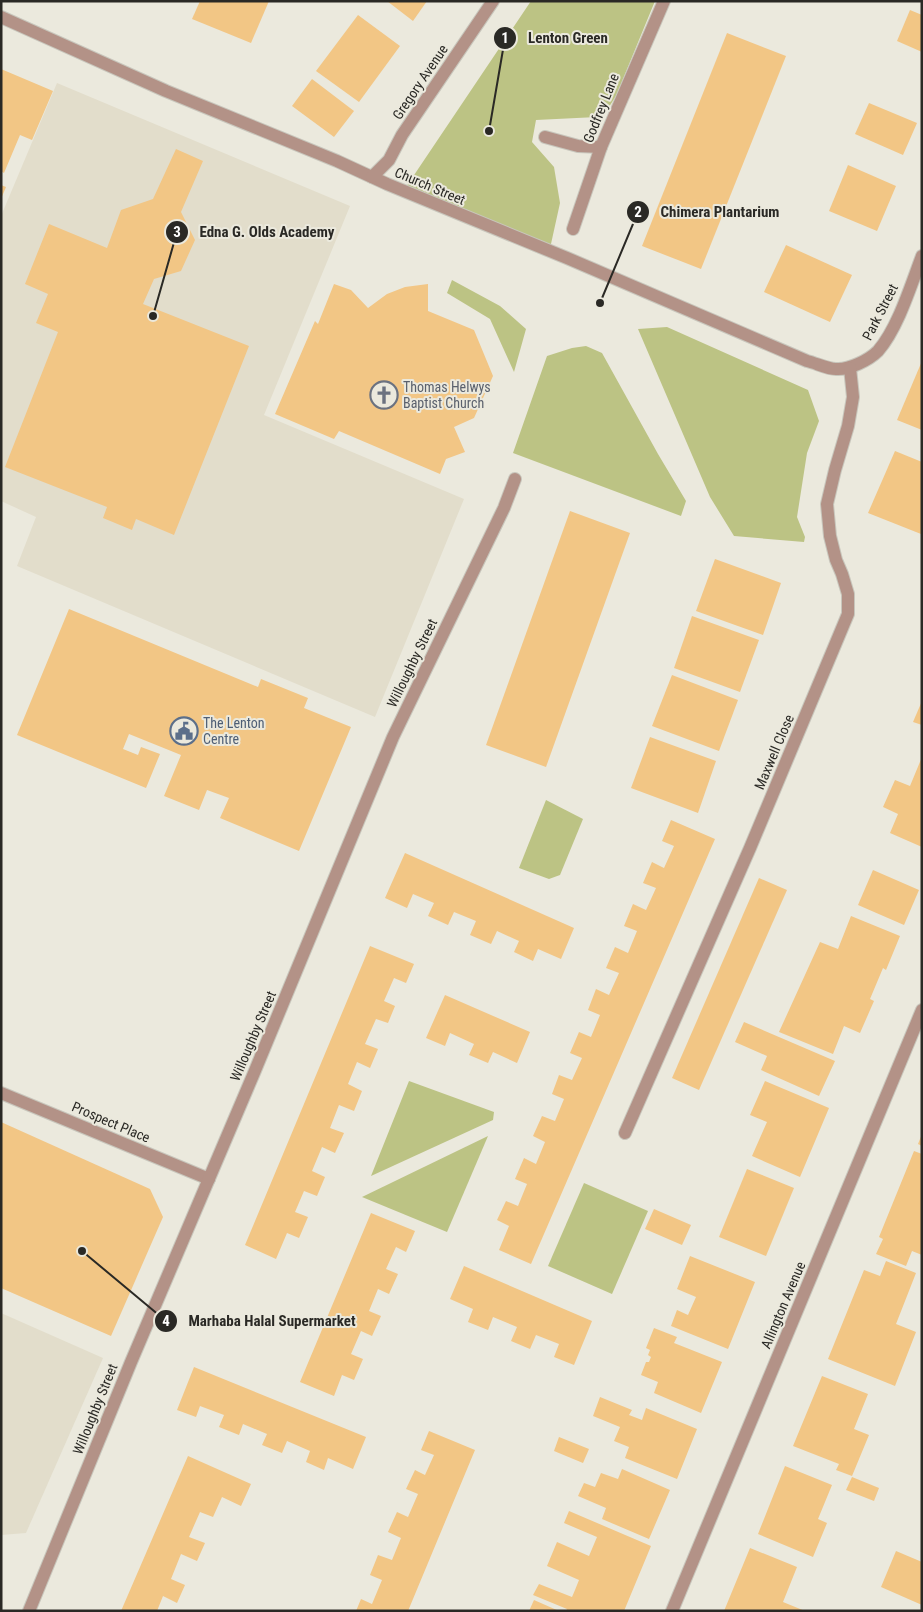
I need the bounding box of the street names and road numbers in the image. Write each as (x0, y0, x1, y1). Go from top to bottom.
street label: Gregory Avenue (389, 41, 451, 122)
street label: Godfrey Lane (580, 71, 622, 145)
street label: Church Street (392, 164, 468, 208)
street label: Park Street (859, 281, 901, 343)
street label: Willoughby Street (384, 616, 440, 710)
street label: Maxwell Close (751, 712, 797, 792)
street label: Willoughby Street (227, 988, 279, 1084)
street label: Prospect Place (70, 1098, 153, 1146)
street label: Allington Avenue (758, 1259, 809, 1351)
street label: Willoughby Street (70, 1361, 120, 1457)

